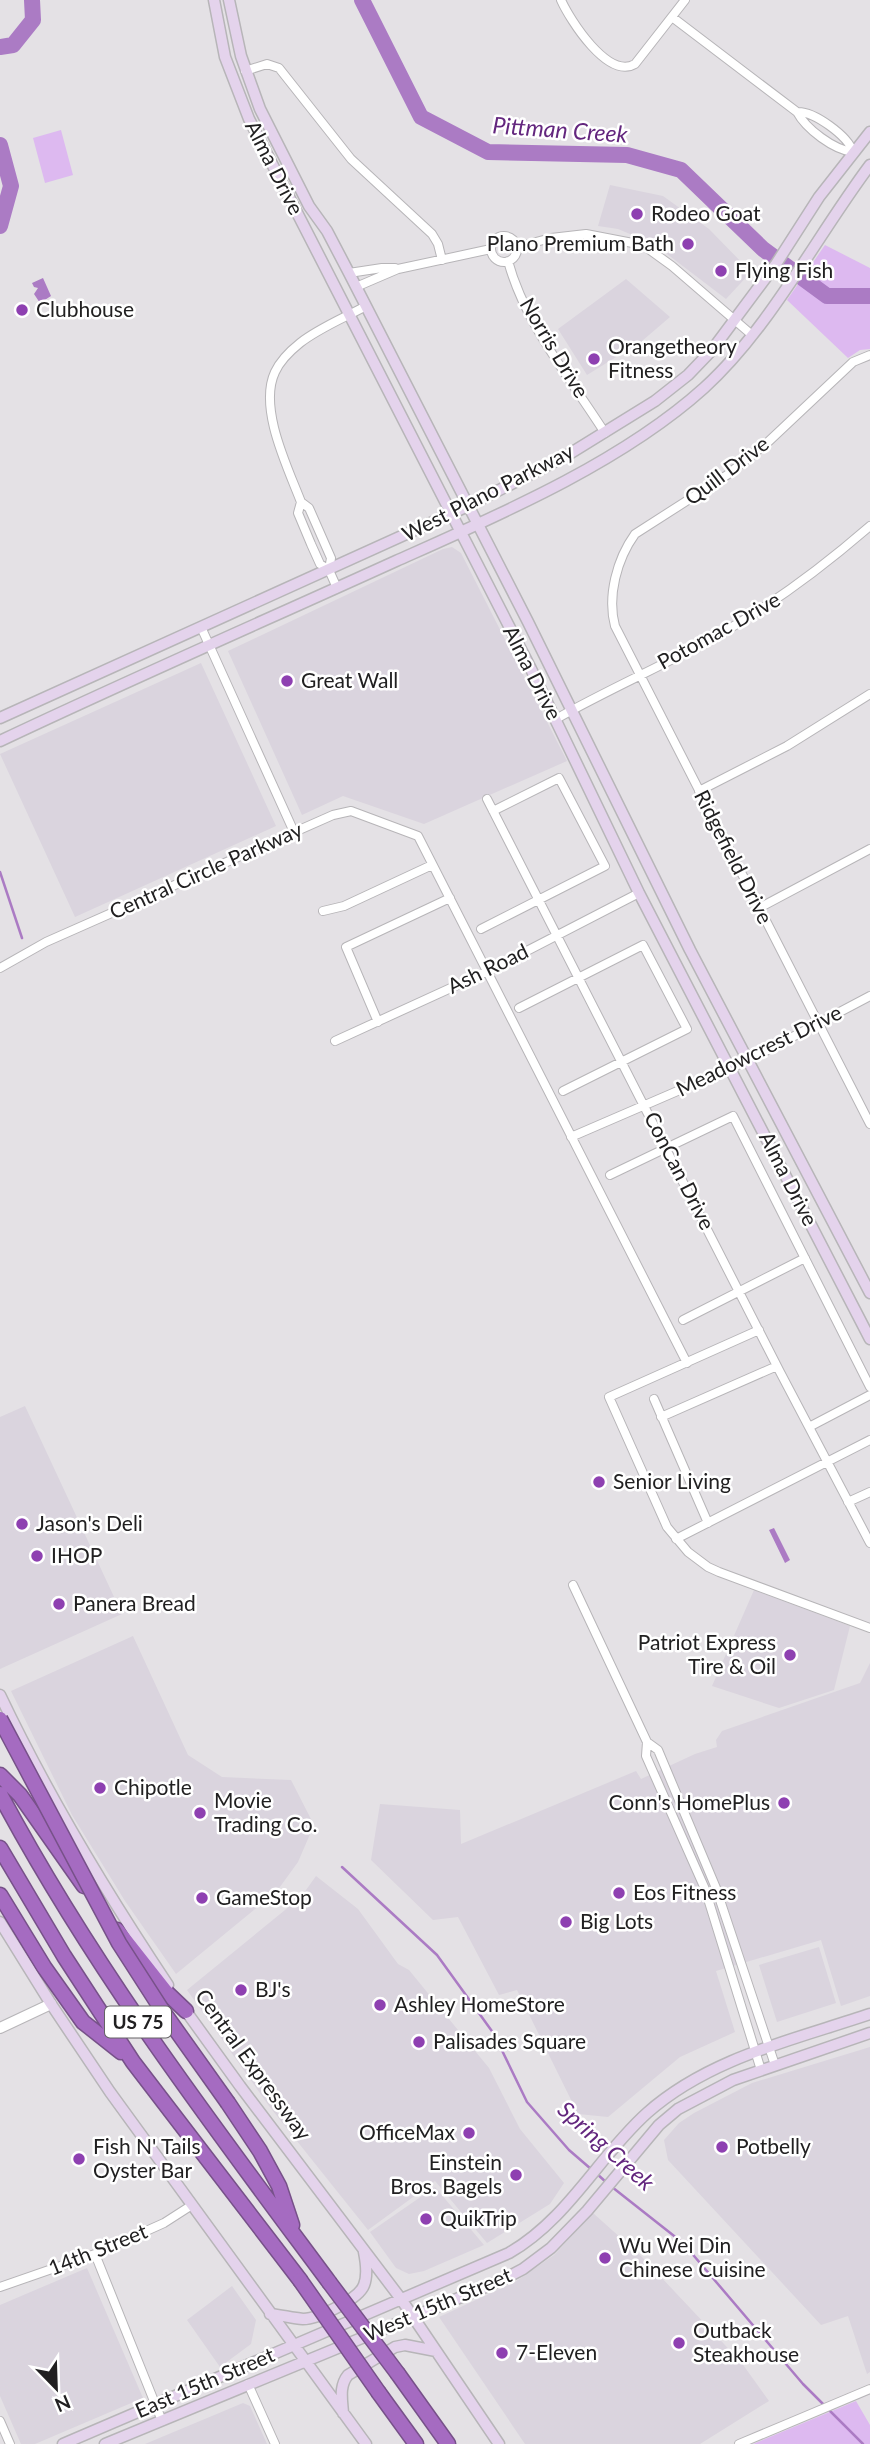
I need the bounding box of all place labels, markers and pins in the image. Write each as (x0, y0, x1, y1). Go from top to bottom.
place label: Rodeo Goat (651, 200, 761, 225)
marker: Rodeo Goat (629, 206, 645, 222)
place label: Plano Premium Bath (487, 230, 674, 255)
marker: Plano Premium Bath (680, 236, 696, 252)
place label: Flying Fish (735, 257, 833, 282)
marker: Flying Fish (713, 263, 729, 279)
place label: Clubhouse (36, 296, 134, 321)
marker: Clubhouse (14, 302, 30, 318)
place label: Orangetheory Fitness (608, 333, 737, 382)
marker: Orangetheory Fitness (586, 351, 602, 367)
place label: Great Wall (301, 667, 398, 692)
marker: Great Wall (279, 673, 295, 689)
place label: Senior Living (613, 1468, 731, 1493)
marker: Senior Living (591, 1474, 607, 1490)
place label: Jason's Deli (36, 1510, 143, 1535)
marker: Jason's Deli (14, 1516, 30, 1532)
place label: IHOP (51, 1542, 102, 1567)
marker: IHOP (29, 1548, 45, 1564)
place label: Panera Bread (73, 1590, 196, 1615)
marker: Panera Bread (51, 1596, 67, 1612)
place label: Patriot Express Tire & Oil (638, 1629, 776, 1678)
marker: Patriot Express Tire & Oil (782, 1647, 798, 1663)
place label: Chipotle (114, 1774, 192, 1799)
marker: Chipotle (92, 1780, 108, 1796)
place label: Movie Trading Co. (214, 1787, 318, 1836)
place label: Conn's HomePlus (609, 1789, 770, 1814)
marker: Conn's HomePlus (776, 1795, 792, 1811)
marker: Movie Trading Co. (192, 1805, 208, 1821)
place label: Eos Fitness (633, 1879, 736, 1904)
place label: GameStop (216, 1884, 312, 1909)
marker: Eos Fitness (611, 1885, 627, 1901)
marker: GameStop (194, 1890, 210, 1906)
place label: Big Lots (580, 1908, 653, 1933)
marker: Big Lots (558, 1914, 574, 1930)
place label: BJ's (255, 1976, 290, 2001)
marker: BJ's (233, 1982, 249, 1998)
place label: Ashley HomeStore (394, 1991, 565, 2016)
marker: Ashley HomeStore (372, 1997, 388, 2013)
place label: Palisades Square (433, 2028, 586, 2053)
marker: Palisades Square (411, 2034, 427, 2050)
place label: OfficeMax (359, 2119, 456, 2144)
marker: OfficeMax (461, 2125, 477, 2141)
place label: Fish N' Tails Oyster Bar (93, 2133, 201, 2182)
place label: Potbelly (736, 2133, 811, 2158)
marker: Potbelly (714, 2139, 730, 2155)
place label: Einstein Bros. Bagels (390, 2149, 502, 2198)
marker: Fish N' Tails Oyster Bar (71, 2151, 87, 2167)
marker: Einstein Bros. Bagels (508, 2167, 524, 2183)
place label: QuikTrip (440, 2205, 517, 2230)
marker: QuikTrip (418, 2211, 434, 2227)
place label: Wu Wei Din Chinese Cuisine (619, 2232, 766, 2281)
marker: Wu Wei Din Chinese Cuisine (597, 2250, 613, 2266)
place label: Outback Steakhouse (693, 2317, 799, 2366)
marker: Outback Steakhouse (671, 2335, 687, 2351)
place label: 7-Eleven (516, 2339, 597, 2364)
marker: 7-Eleven (494, 2345, 510, 2361)

